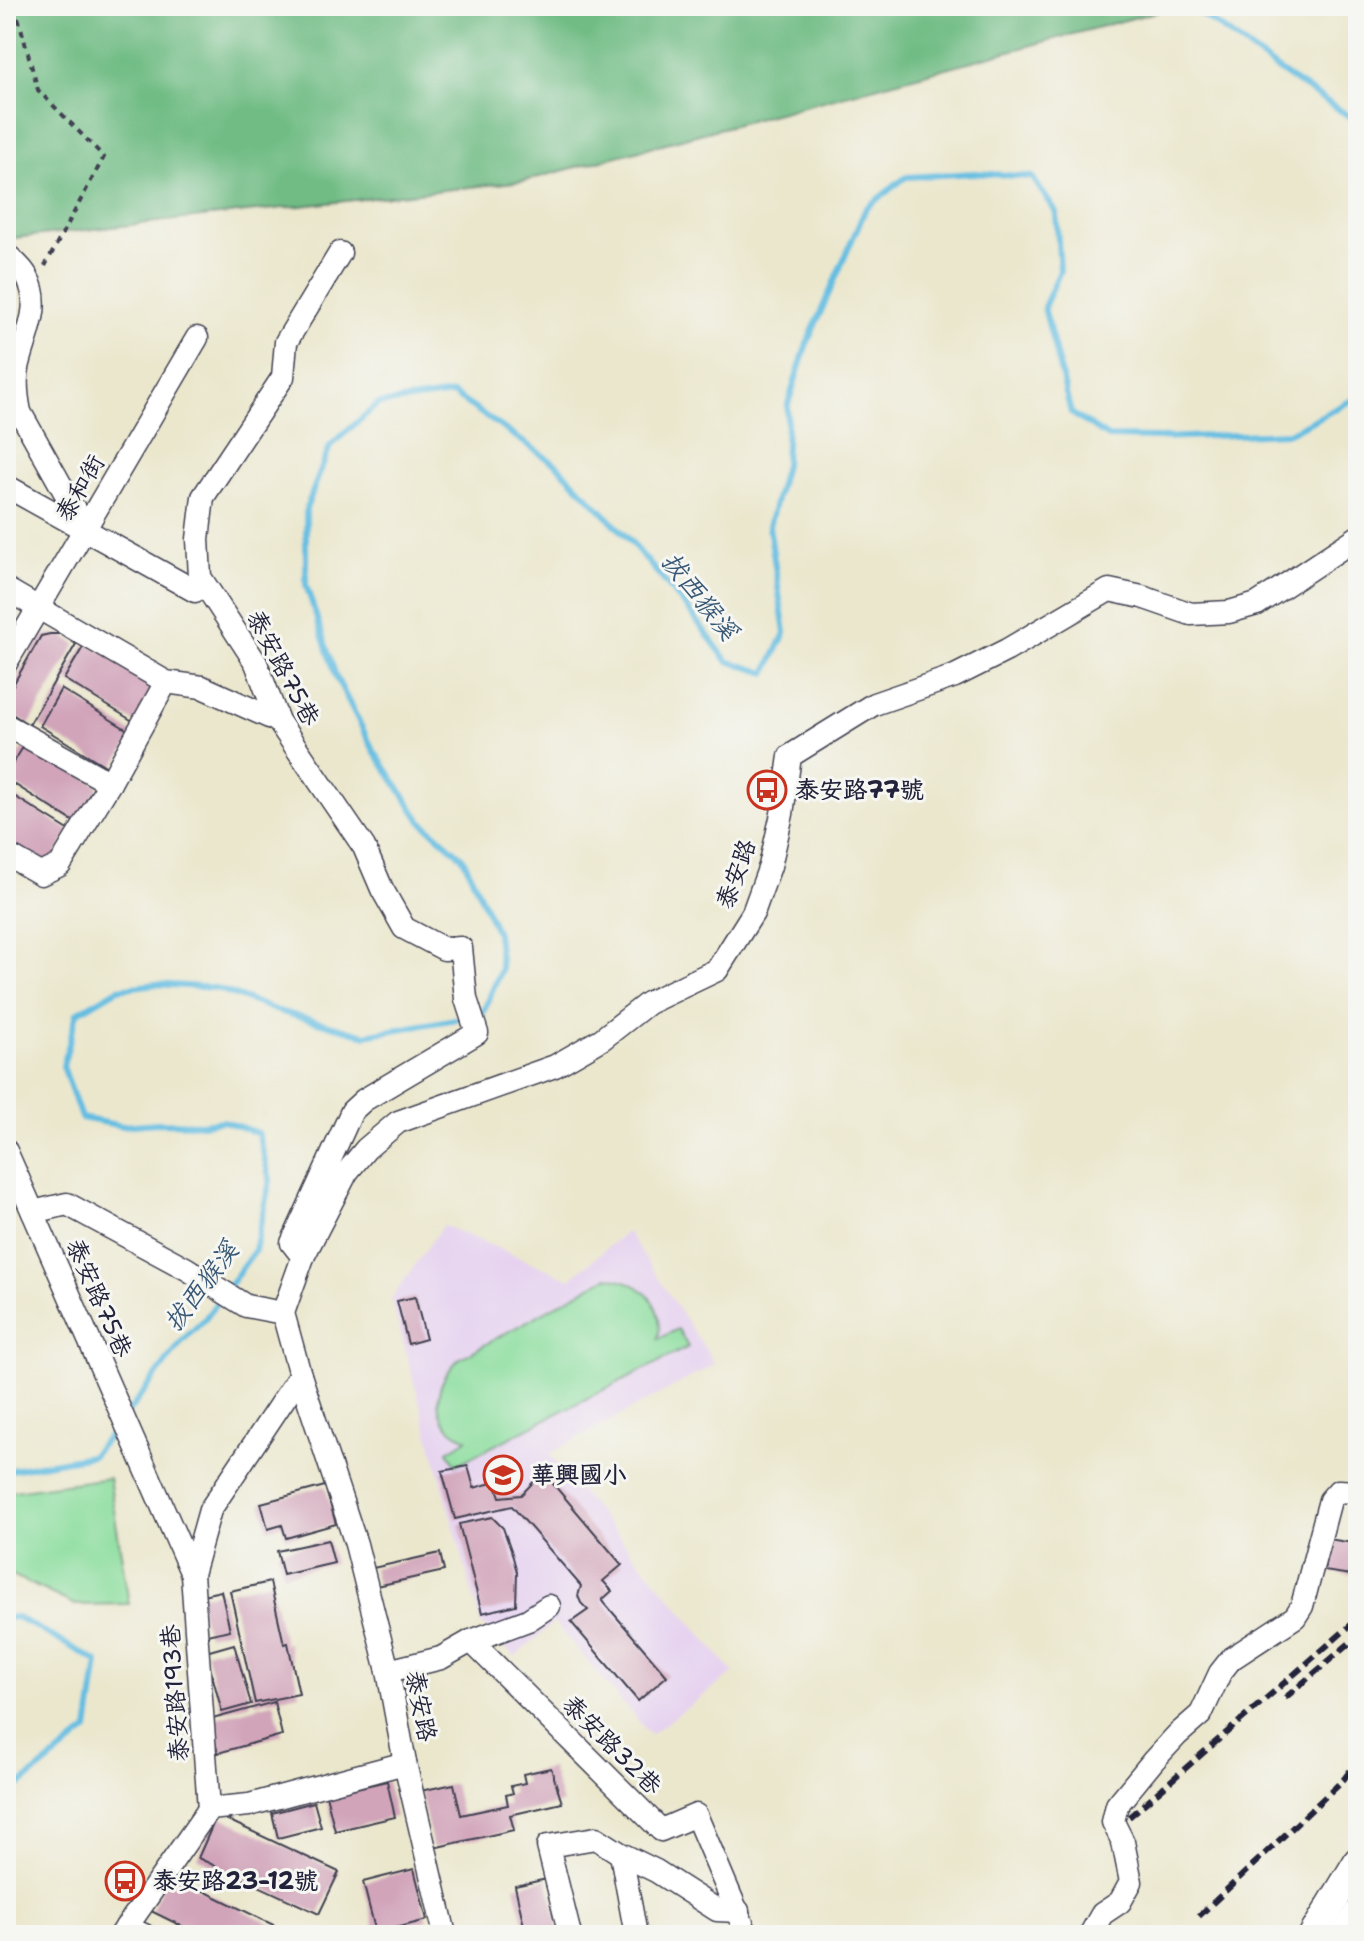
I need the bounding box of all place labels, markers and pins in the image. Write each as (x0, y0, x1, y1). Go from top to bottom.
bus stop icon: 泰安路77號 (746, 769, 788, 811)
place label: 泰安路77號 (795, 774, 924, 806)
school or university icon: 華興國小 (482, 1454, 524, 1496)
place label: 華興國小 (531, 1459, 627, 1491)
bus stop icon: 泰安路23-12號 (104, 1860, 146, 1902)
place label: 泰安路23-12號 (153, 1865, 318, 1897)

